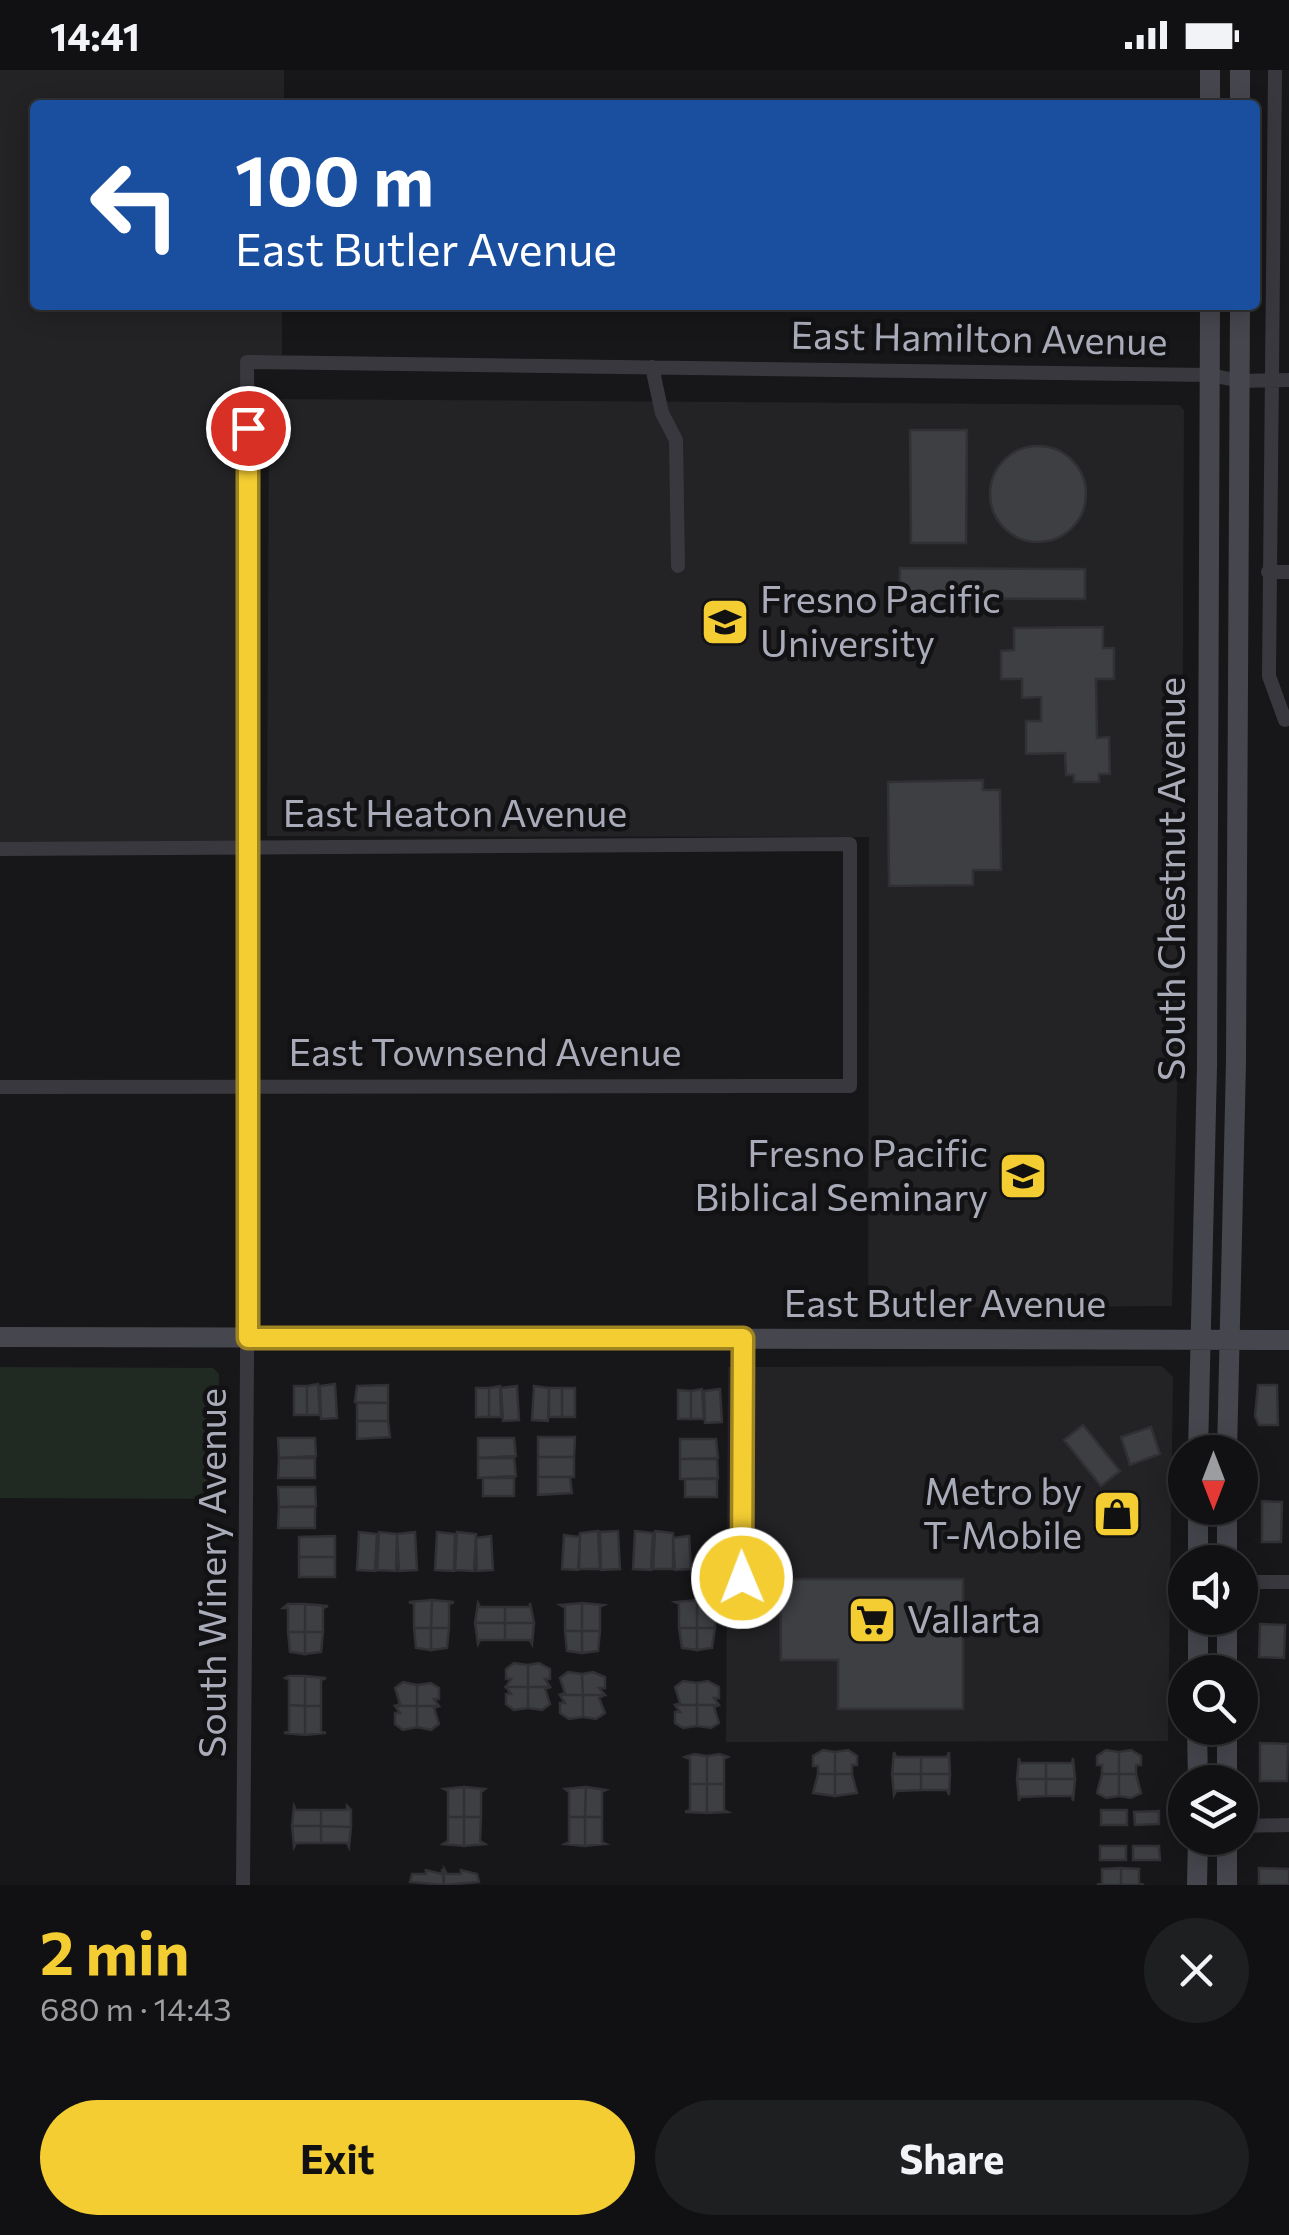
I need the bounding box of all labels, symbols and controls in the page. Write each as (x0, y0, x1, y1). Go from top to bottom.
text: 14:41 (50, 12, 140, 59)
text: 100 m (235, 135, 434, 220)
icon: left (70, 140, 200, 270)
text: East Butler Avenue (235, 220, 617, 275)
street label: East Hamilton Avenue (790, 310, 1168, 363)
pin (206, 386, 291, 471)
icon: arrive (221, 401, 276, 456)
place label: Fresno Pacific University (760, 574, 1001, 665)
school or university icon: Fresno Pacific University (699, 596, 751, 648)
street label: South Chestnut Avenue (1146, 677, 1193, 1081)
street label: East Heaton Avenue (283, 788, 627, 835)
street label: East Townsend Avenue (288, 1027, 682, 1074)
place label: Fresno Pacific Biblical Seminary (694, 1128, 988, 1219)
school or university icon: Fresno Pacific Biblical Seminary (997, 1150, 1049, 1202)
street label: East Butler Avenue (784, 1278, 1106, 1325)
street label: South Winery Avenue (187, 1388, 234, 1758)
north arrow (1168, 1435, 1258, 1525)
map controls (1168, 1435, 1258, 1855)
place label: Metro by T-Mobile (923, 1466, 1082, 1557)
shop icon: Metro by T-Mobile (1091, 1488, 1143, 1540)
position arrow (690, 1526, 794, 1630)
button: sound (1168, 1545, 1258, 1635)
supermarket icon: Vallarta (846, 1594, 898, 1646)
place label: Vallarta (907, 1594, 1041, 1641)
button: search (1168, 1655, 1258, 1745)
button: layers (1168, 1765, 1258, 1855)
text: 2 min (40, 1914, 189, 1987)
button: close (1144, 1918, 1249, 2023)
text: 680 m · 14:43 (40, 1988, 231, 2028)
button: Exit (40, 2100, 635, 2215)
button: Share (655, 2100, 1249, 2215)

